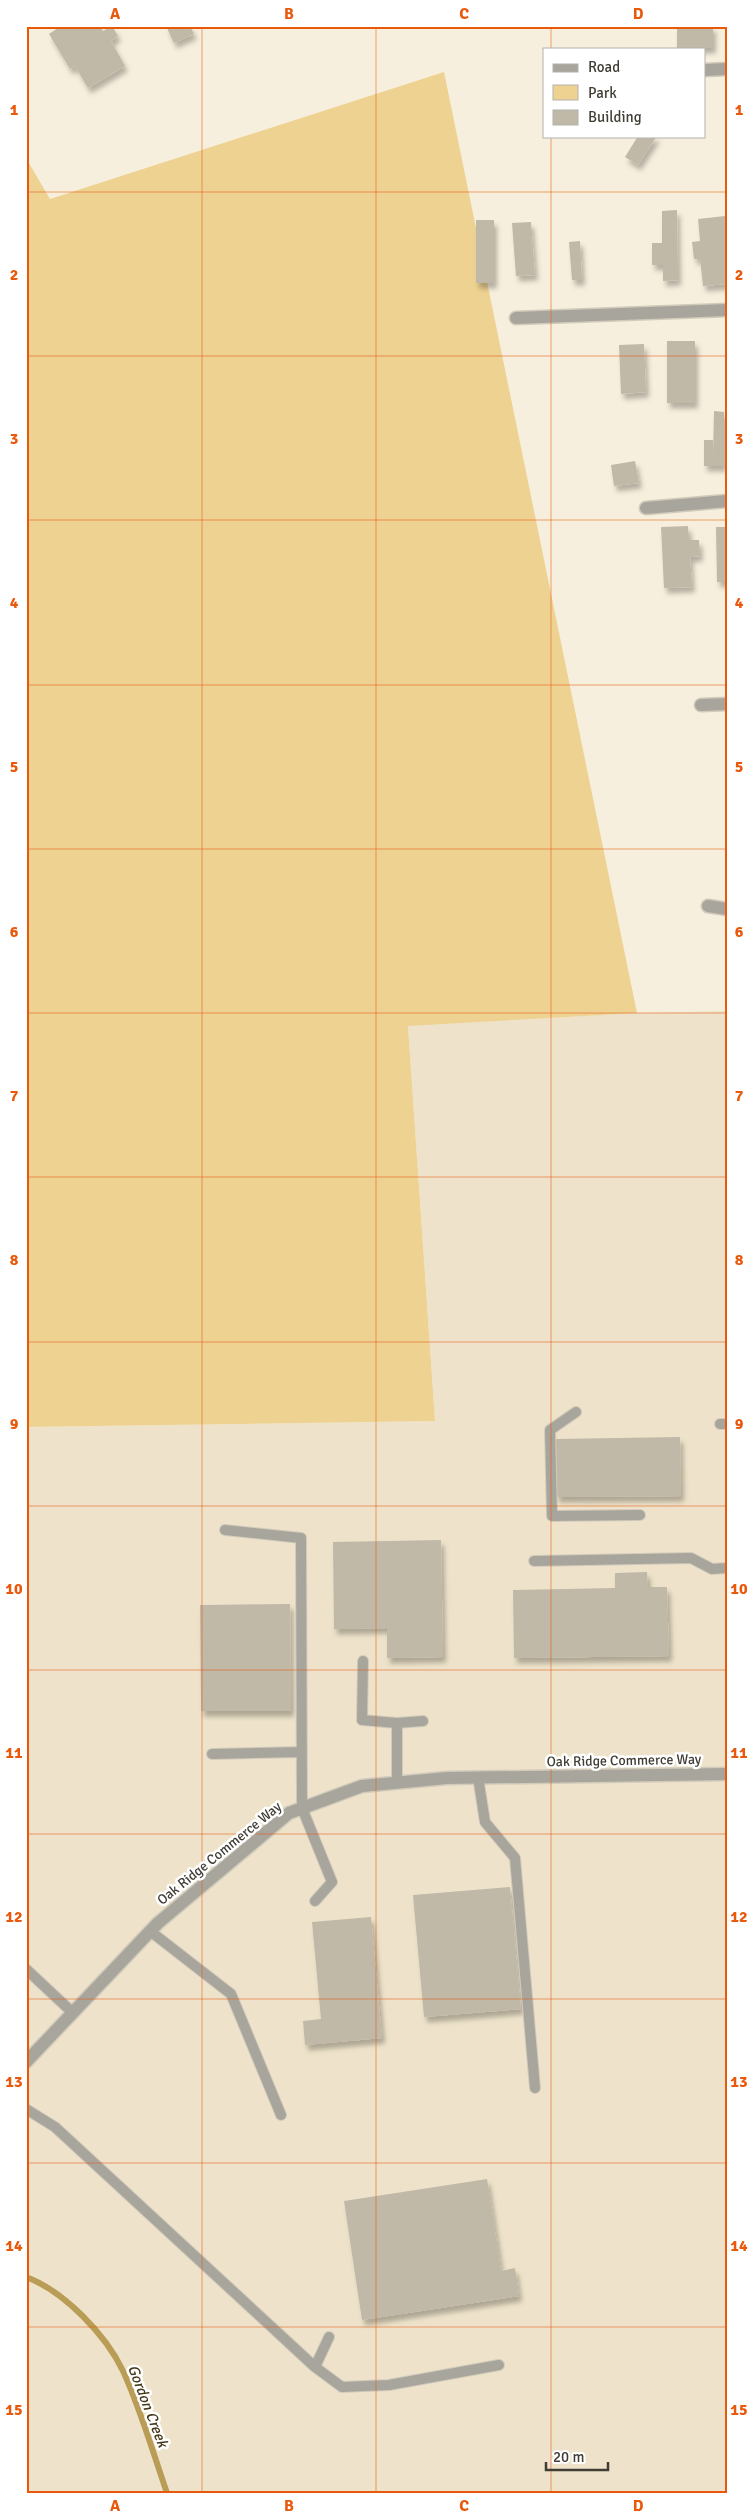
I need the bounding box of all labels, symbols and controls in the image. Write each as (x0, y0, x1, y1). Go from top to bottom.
text: A (110, 4, 121, 24)
text: B (284, 4, 294, 24)
text: C (459, 4, 469, 24)
text: D (633, 4, 644, 24)
legend (543, 48, 706, 138)
text: Road (588, 58, 620, 76)
text: Park (588, 84, 617, 102)
text: 1 (10, 100, 19, 120)
text: 1 (735, 100, 744, 120)
text: Building (588, 108, 642, 126)
text: 2 (10, 265, 18, 285)
text: 2 (735, 265, 743, 285)
text: 3 (10, 429, 18, 449)
text: 3 (735, 429, 743, 449)
text: 4 (10, 593, 19, 613)
text: 4 (735, 593, 744, 613)
text: 5 (10, 757, 18, 777)
text: 5 (735, 757, 743, 777)
text: 6 (10, 922, 19, 942)
text: 6 (735, 922, 744, 942)
text: 7 (10, 1086, 19, 1106)
text: 7 (735, 1086, 744, 1106)
text: 8 (10, 1250, 19, 1270)
text: 8 (735, 1250, 744, 1270)
text: 9 (10, 1414, 19, 1434)
text: 9 (735, 1414, 744, 1434)
text: 10 (5, 1579, 23, 1599)
text: 10 (730, 1579, 748, 1599)
text: 11 (5, 1743, 23, 1763)
text: 11 (730, 1743, 748, 1763)
street label: Oak Ridge Commerce Way (547, 1751, 702, 1770)
street label: Oak Ridge Commerce Way (154, 1798, 285, 1909)
text: 12 (5, 1907, 23, 1927)
text: 12 (730, 1907, 748, 1927)
text: 13 (5, 2072, 23, 2092)
text: 13 (730, 2072, 748, 2092)
text: 14 (5, 2236, 23, 2256)
text: 14 (730, 2236, 748, 2256)
water label: Gordon Creek (124, 2362, 173, 2451)
text: 15 (5, 2400, 23, 2420)
text: 15 (730, 2400, 748, 2420)
scale bar (546, 2439, 608, 2471)
text: 20 m (553, 2448, 584, 2466)
text: A (110, 2496, 121, 2516)
text: B (284, 2496, 294, 2516)
text: C (459, 2496, 469, 2516)
text: D (633, 2496, 644, 2516)

